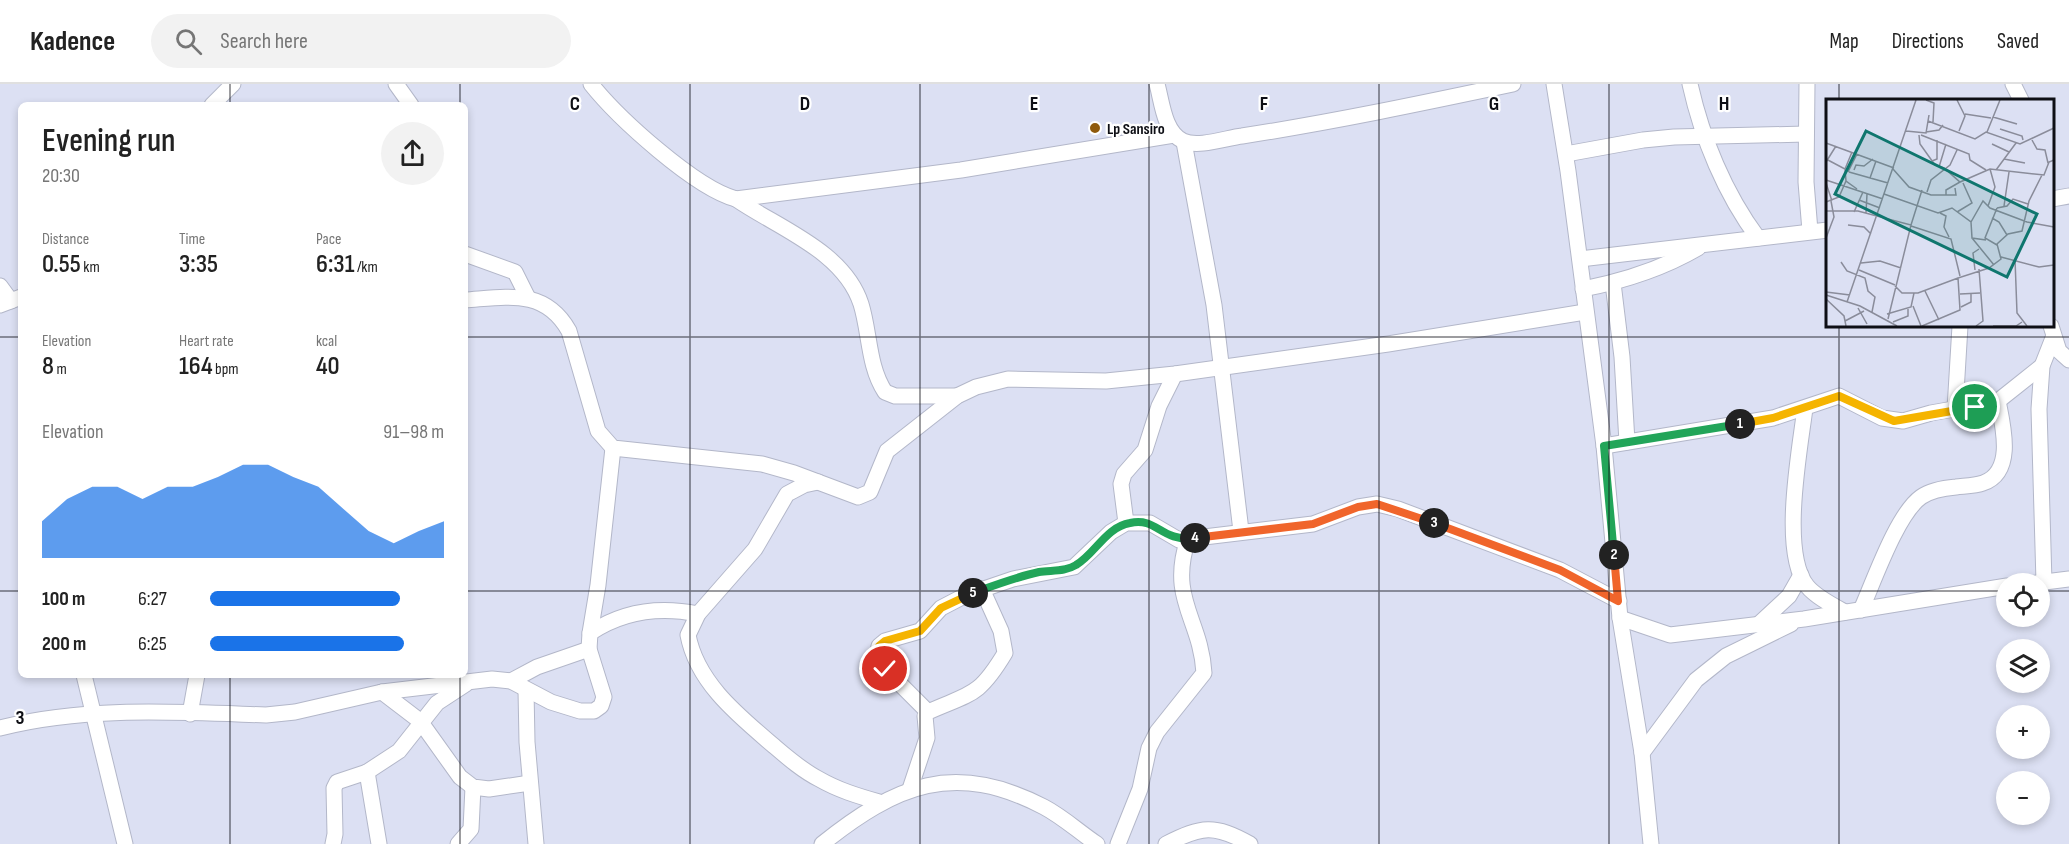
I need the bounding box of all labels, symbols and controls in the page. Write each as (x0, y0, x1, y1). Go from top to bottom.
search box (151, 14, 571, 68)
text: Kadence (30, 25, 115, 58)
icon: search (172, 25, 205, 58)
text: Search here (220, 28, 308, 55)
text: Map (1829, 29, 1859, 54)
text: Directions (1892, 29, 1964, 54)
text: Saved (1997, 29, 2039, 54)
text: C (570, 92, 580, 116)
text: D (800, 92, 810, 116)
text: E (1030, 92, 1038, 116)
text: F (1260, 92, 1268, 116)
text: G (1489, 92, 1499, 116)
text: H (1719, 92, 1729, 116)
inset map (1826, 99, 2054, 327)
place label: Lp Sansiro (1107, 120, 1165, 139)
text: Evening run (42, 121, 176, 161)
marker: Lp Sansiro (1088, 121, 1102, 135)
button: share (381, 122, 444, 185)
text: 20:30 (42, 164, 80, 188)
text: Distance (42, 230, 89, 249)
text: Time (179, 230, 205, 249)
text: Pace (316, 230, 341, 249)
text: 0.55 (42, 249, 81, 280)
text: 3:35 (179, 249, 218, 280)
text: 6:31 (316, 249, 354, 280)
text: km (81, 258, 100, 277)
text: /km (354, 258, 378, 277)
text: Elevation (42, 332, 91, 351)
text: Heart rate (179, 332, 234, 351)
text: kcal (316, 332, 337, 351)
text: 8 (42, 351, 54, 382)
text: 164 (179, 351, 213, 382)
text: 40 (316, 351, 340, 382)
text: m (54, 360, 67, 379)
text: bpm (213, 360, 239, 379)
pin (1949, 381, 2000, 432)
icon: arrive (1958, 390, 1991, 423)
pin: 1 (1725, 409, 1755, 439)
text: 1 (1737, 414, 1743, 433)
text: Elevation (42, 420, 104, 444)
text: 91–98 m (383, 420, 444, 444)
pin: 3 (1419, 508, 1449, 538)
text: 3 (1430, 513, 1438, 532)
pin: 4 (1180, 523, 1210, 553)
text: 4 (1191, 528, 1199, 547)
pin: 2 (1599, 540, 1629, 570)
text: 2 (1610, 545, 1618, 564)
map controls (1996, 573, 2050, 825)
button: locate (1996, 573, 2050, 627)
pin: 5 (958, 578, 988, 608)
text: 5 (969, 583, 977, 602)
text: 100 m (42, 587, 85, 611)
text: 6:27 (138, 587, 167, 611)
text: 200 m (42, 632, 86, 656)
text: 6:25 (138, 632, 167, 656)
button: layers (1996, 639, 2050, 693)
pin (859, 643, 910, 694)
icon: check (868, 652, 901, 685)
button: + (1996, 705, 2050, 759)
text: 3 (16, 706, 25, 730)
button: − (1996, 771, 2050, 825)

